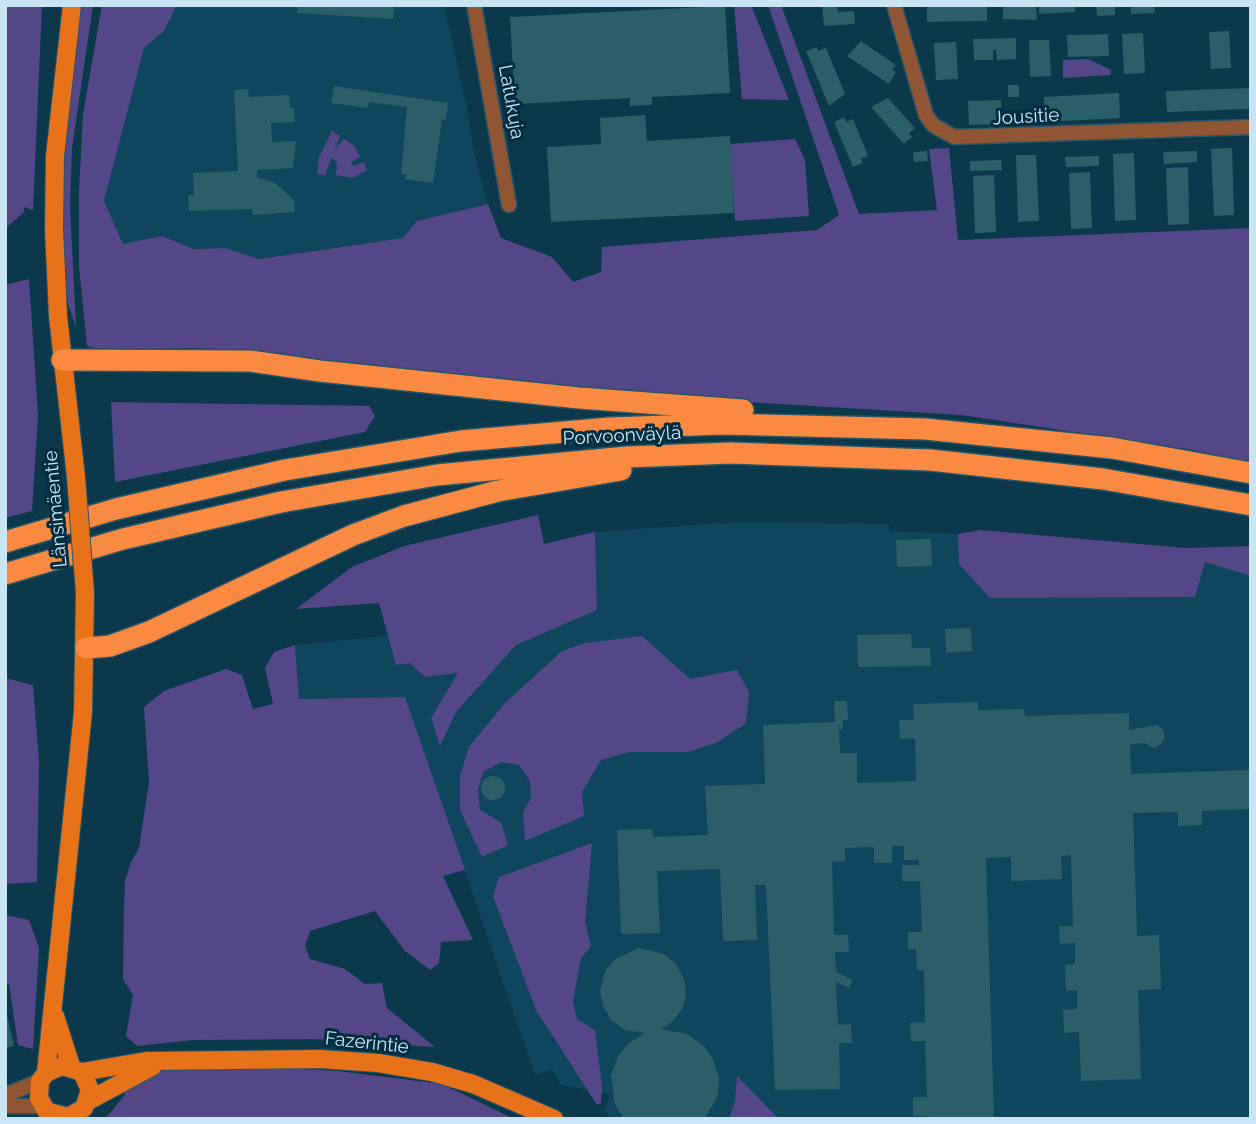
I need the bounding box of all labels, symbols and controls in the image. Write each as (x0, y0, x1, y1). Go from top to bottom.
street label: Latukuja (493, 63, 529, 141)
street label: Jousitie (992, 104, 1060, 130)
street label: Porvoonväylä (562, 422, 682, 450)
street label: Länsimäentie (40, 450, 72, 568)
street label: Fazerintie (324, 1027, 410, 1059)

